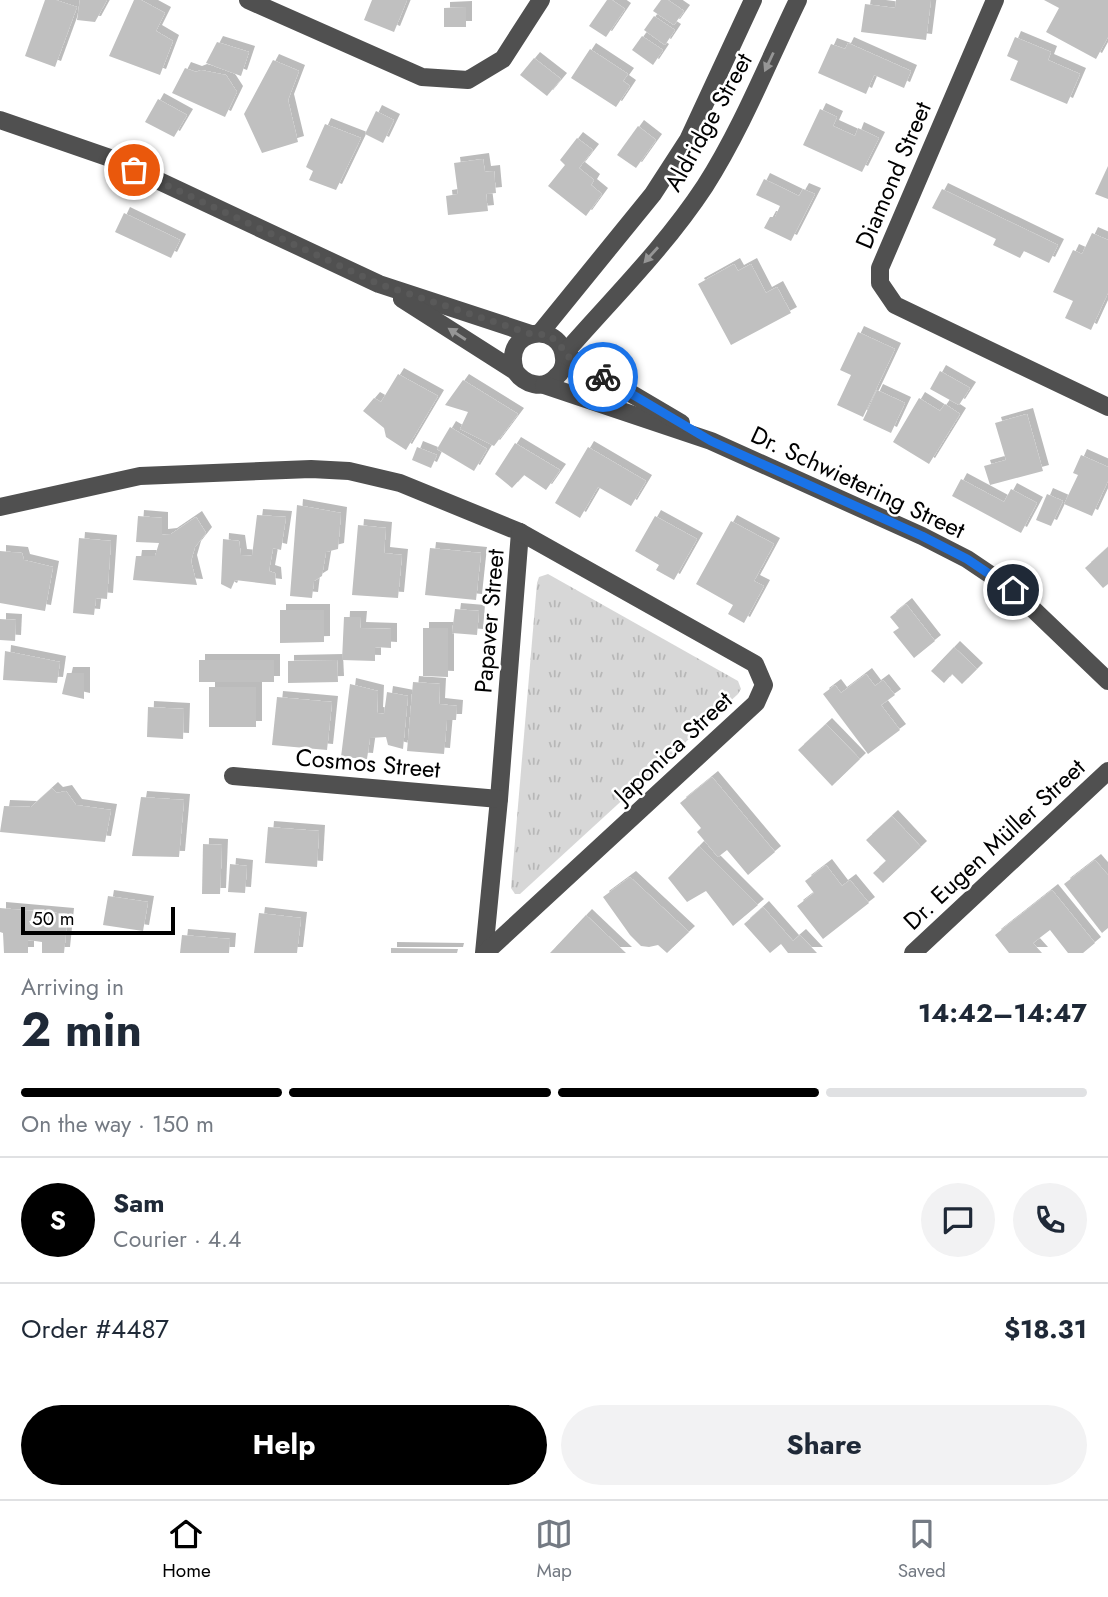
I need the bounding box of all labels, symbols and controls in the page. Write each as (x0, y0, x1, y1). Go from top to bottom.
street label: Aldridge Street (655, 46, 761, 198)
one-way arrow (763, 52, 774, 72)
street label: Diamond Street (846, 96, 940, 254)
pin (104, 140, 164, 200)
icon: bag (115, 151, 153, 189)
one-way arrow (643, 246, 659, 264)
one-way arrow (448, 327, 467, 340)
courier (568, 342, 638, 412)
icon: bike (584, 358, 622, 396)
street label: Dr. Schwietering Street (745, 417, 971, 547)
street label: Papaver Street (465, 547, 513, 694)
pin (983, 560, 1043, 620)
icon: home (994, 571, 1032, 609)
street label: Japonica Street (604, 683, 740, 813)
street label: Cosmos Street (294, 739, 442, 787)
street label: Dr. Eugen Müller Street (895, 750, 1093, 938)
scale bar (21, 904, 175, 936)
text: 50 m (32, 905, 75, 932)
text: Arriving in (21, 970, 124, 1004)
text: 14:42–14:47 (918, 994, 1087, 1032)
text: 2 min (21, 997, 142, 1063)
text: On the way · 150 m (21, 1107, 214, 1141)
button: chat (921, 1183, 995, 1257)
button: phone (1013, 1183, 1087, 1257)
text: Sam (113, 1184, 165, 1222)
text: S (50, 1201, 66, 1239)
text: Courier · 4.4 (113, 1222, 241, 1256)
text: Order #4487 (21, 1310, 169, 1348)
text: $18.31 (1004, 1310, 1087, 1348)
button: Help (21, 1405, 547, 1485)
button: Share (561, 1405, 1087, 1485)
tab: Home (162, 1515, 211, 1584)
tab: Map (535, 1515, 573, 1584)
tab: Saved (898, 1515, 946, 1584)

